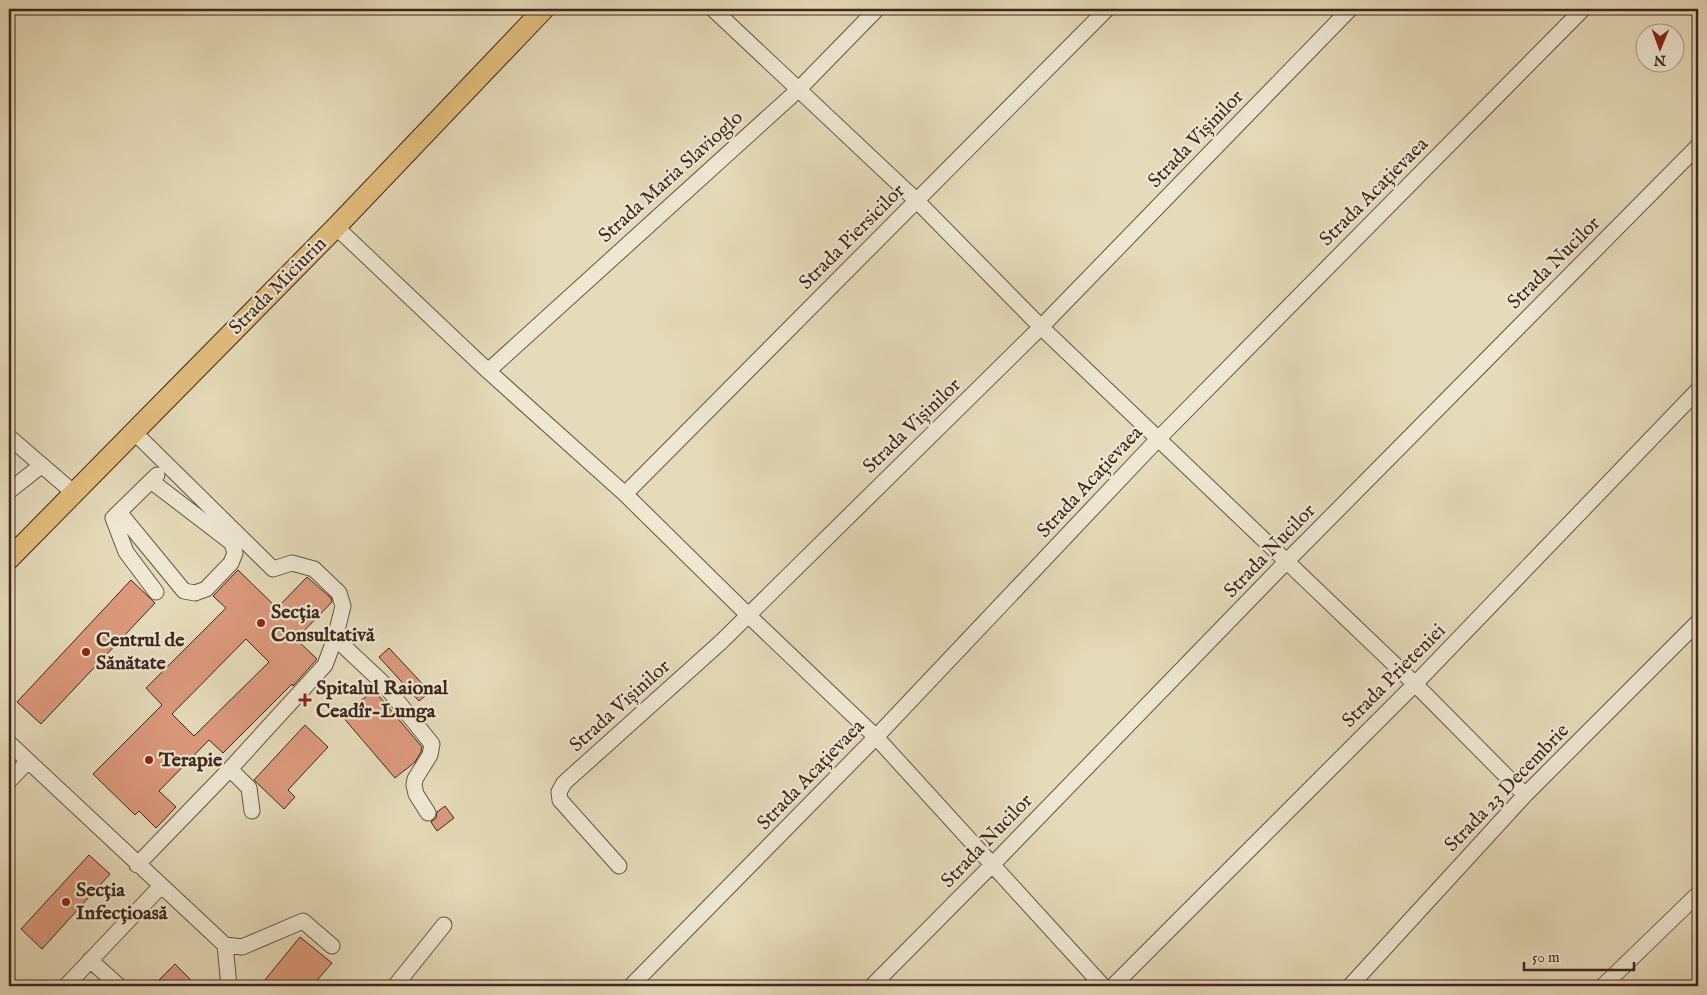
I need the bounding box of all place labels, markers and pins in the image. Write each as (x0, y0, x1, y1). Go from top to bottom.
place label: Secția Consultativă (271, 600, 375, 648)
marker: Secția Consultativă (255, 617, 267, 629)
place label: Centrul de Sănătate (96, 628, 185, 676)
marker: Centrul de Sănătate (80, 646, 92, 658)
place label: Spitalul Raional Ceadîr-Lunga (316, 676, 448, 724)
marker: Spitalul Raional Ceadîr-Lunga (298, 693, 312, 707)
place label: Terapie (158, 748, 223, 773)
marker: Terapie (143, 754, 155, 766)
place label: Secția Infecțioasă (76, 878, 168, 926)
marker: Secția Infecțioasă (60, 896, 72, 908)

